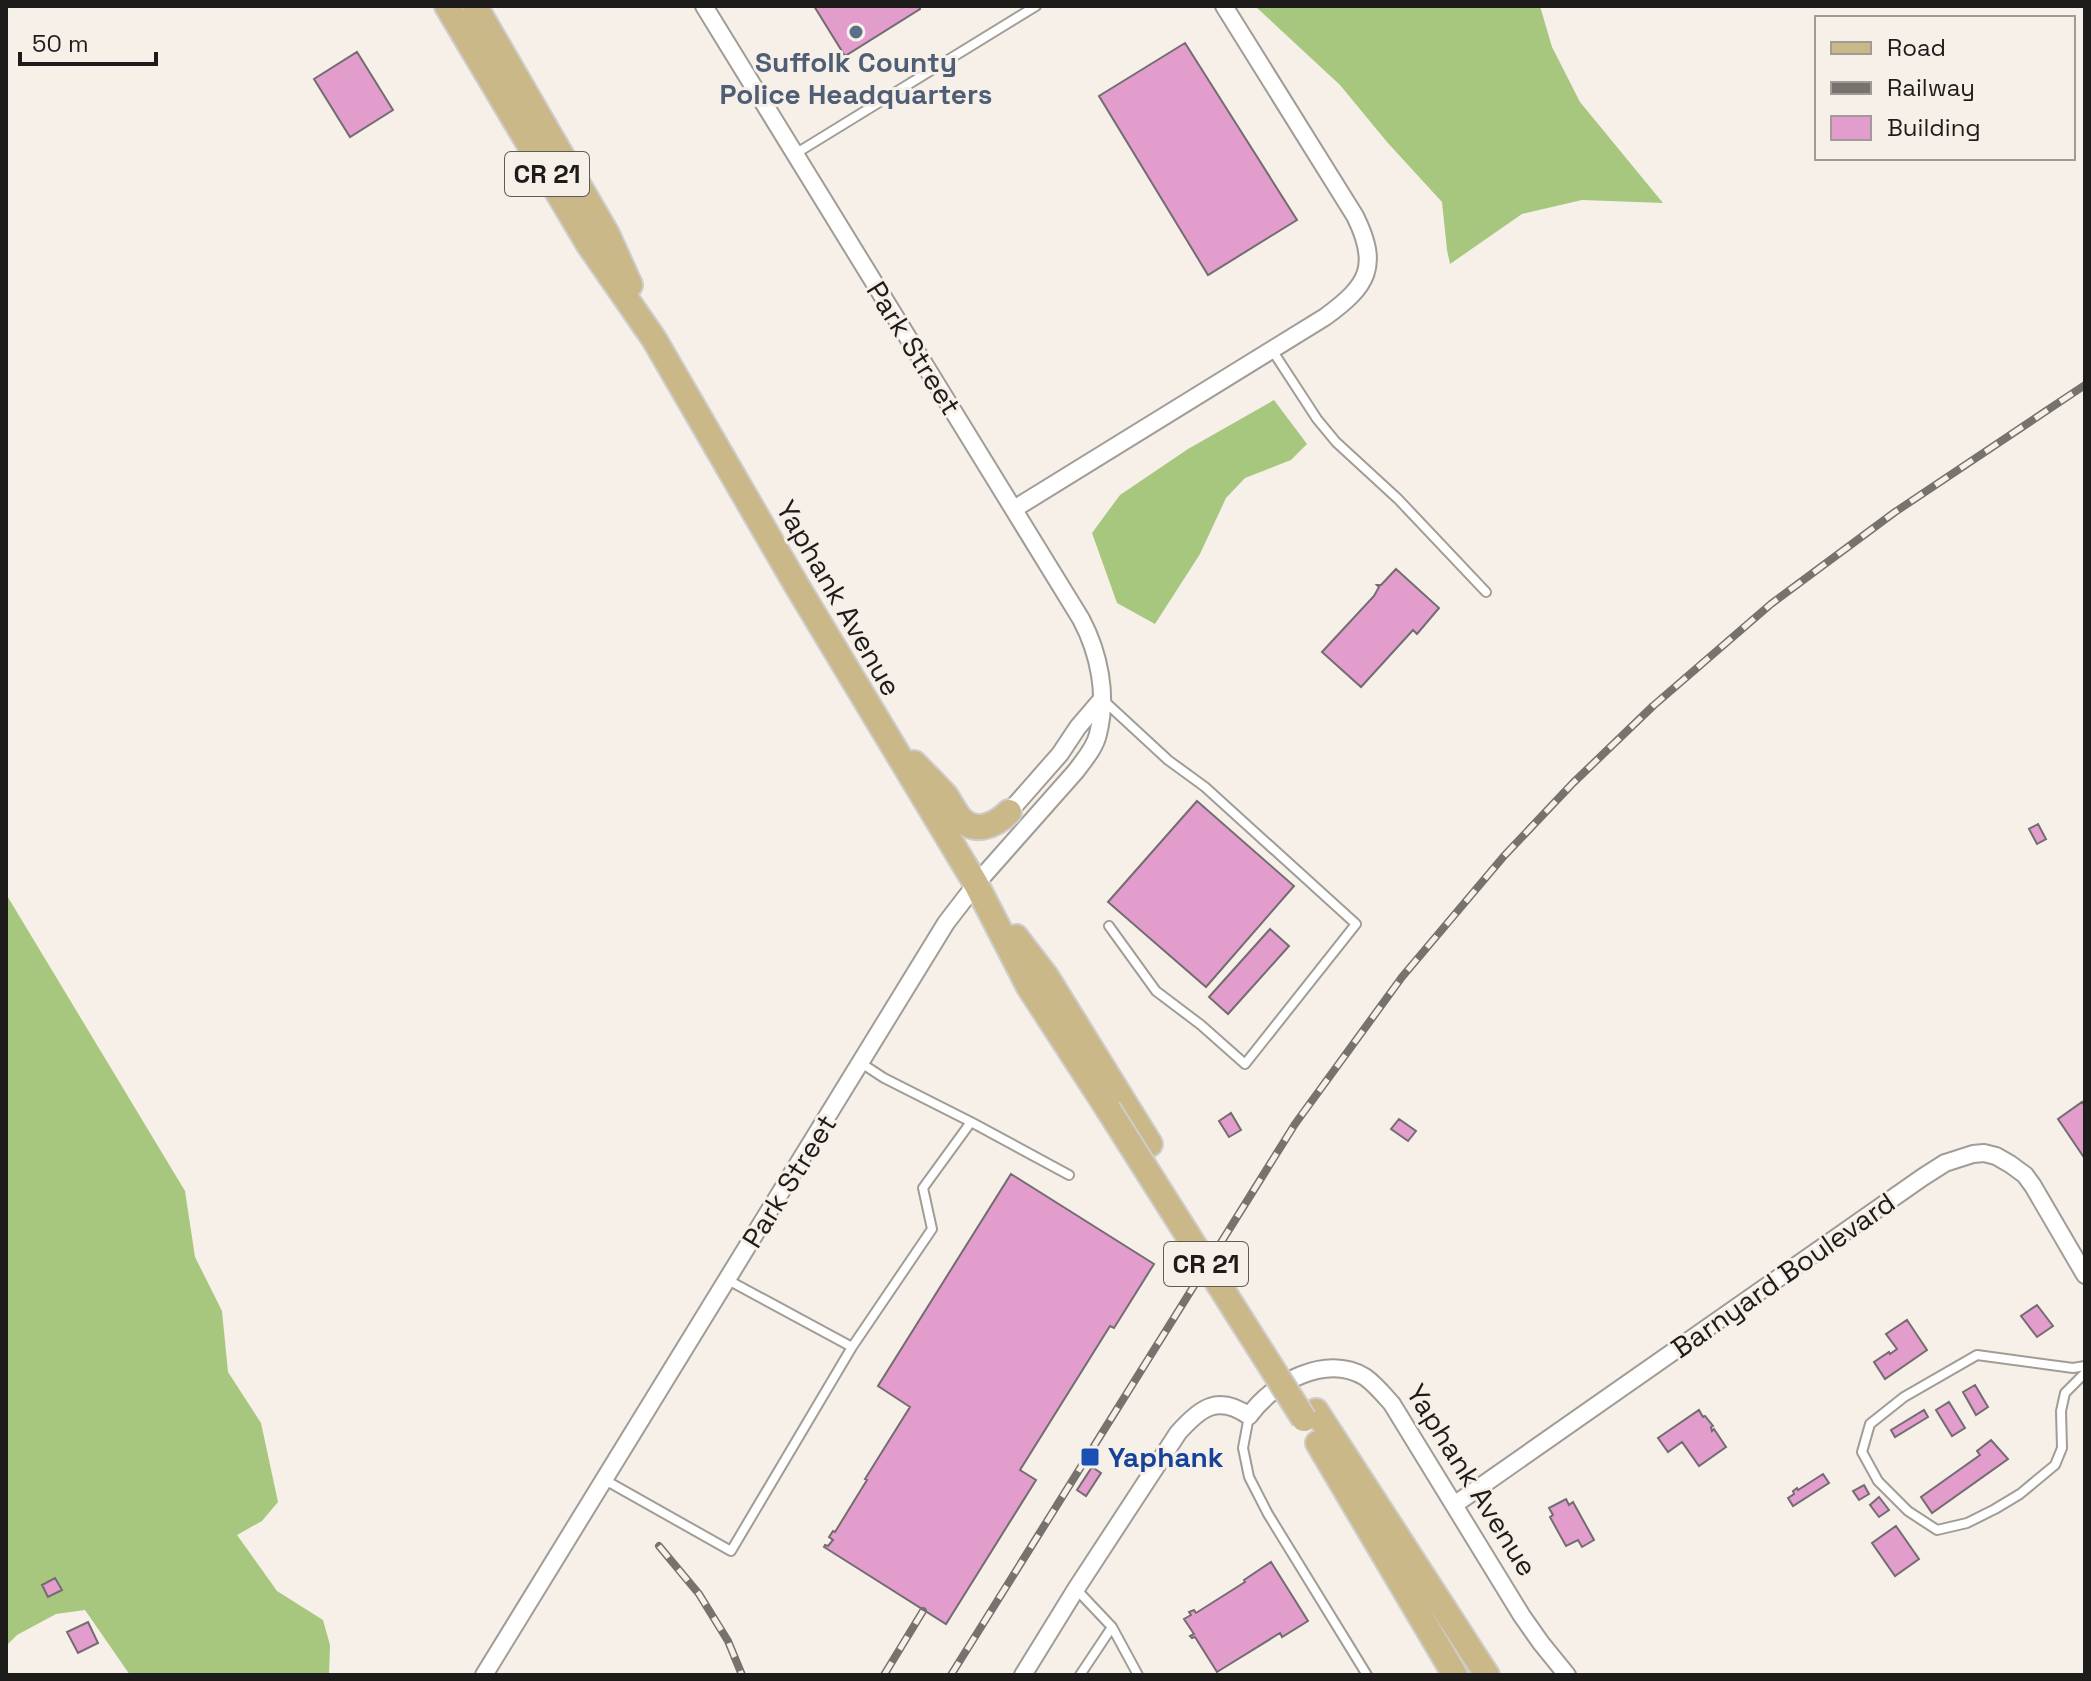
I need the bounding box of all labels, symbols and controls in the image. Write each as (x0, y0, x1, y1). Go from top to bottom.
scale bar (20, 16, 156, 66)
legend (1815, 16, 2075, 160)
marker: Suffolk County Police Headquarters (847, 23, 865, 41)
text: 50 m (32, 28, 89, 59)
text: Road (1887, 32, 1946, 63)
place label: Suffolk County Police Headquarters (720, 44, 992, 112)
text: Railway (1887, 72, 1975, 103)
text: Building (1887, 112, 1981, 143)
road number: CR 21 (505, 152, 589, 196)
street label: Park Street (859, 274, 969, 422)
street label: Yaphank Avenue (768, 494, 910, 702)
street label: Park Street (734, 1107, 844, 1255)
street label: Barnyard Boulevard (1664, 1184, 1902, 1366)
road number: CR 21 (1164, 1242, 1248, 1286)
street label: Yaphank Avenue (1398, 1377, 1546, 1583)
place label: Yaphank (1108, 1439, 1224, 1475)
marker: Yaphank (1079, 1446, 1101, 1468)

